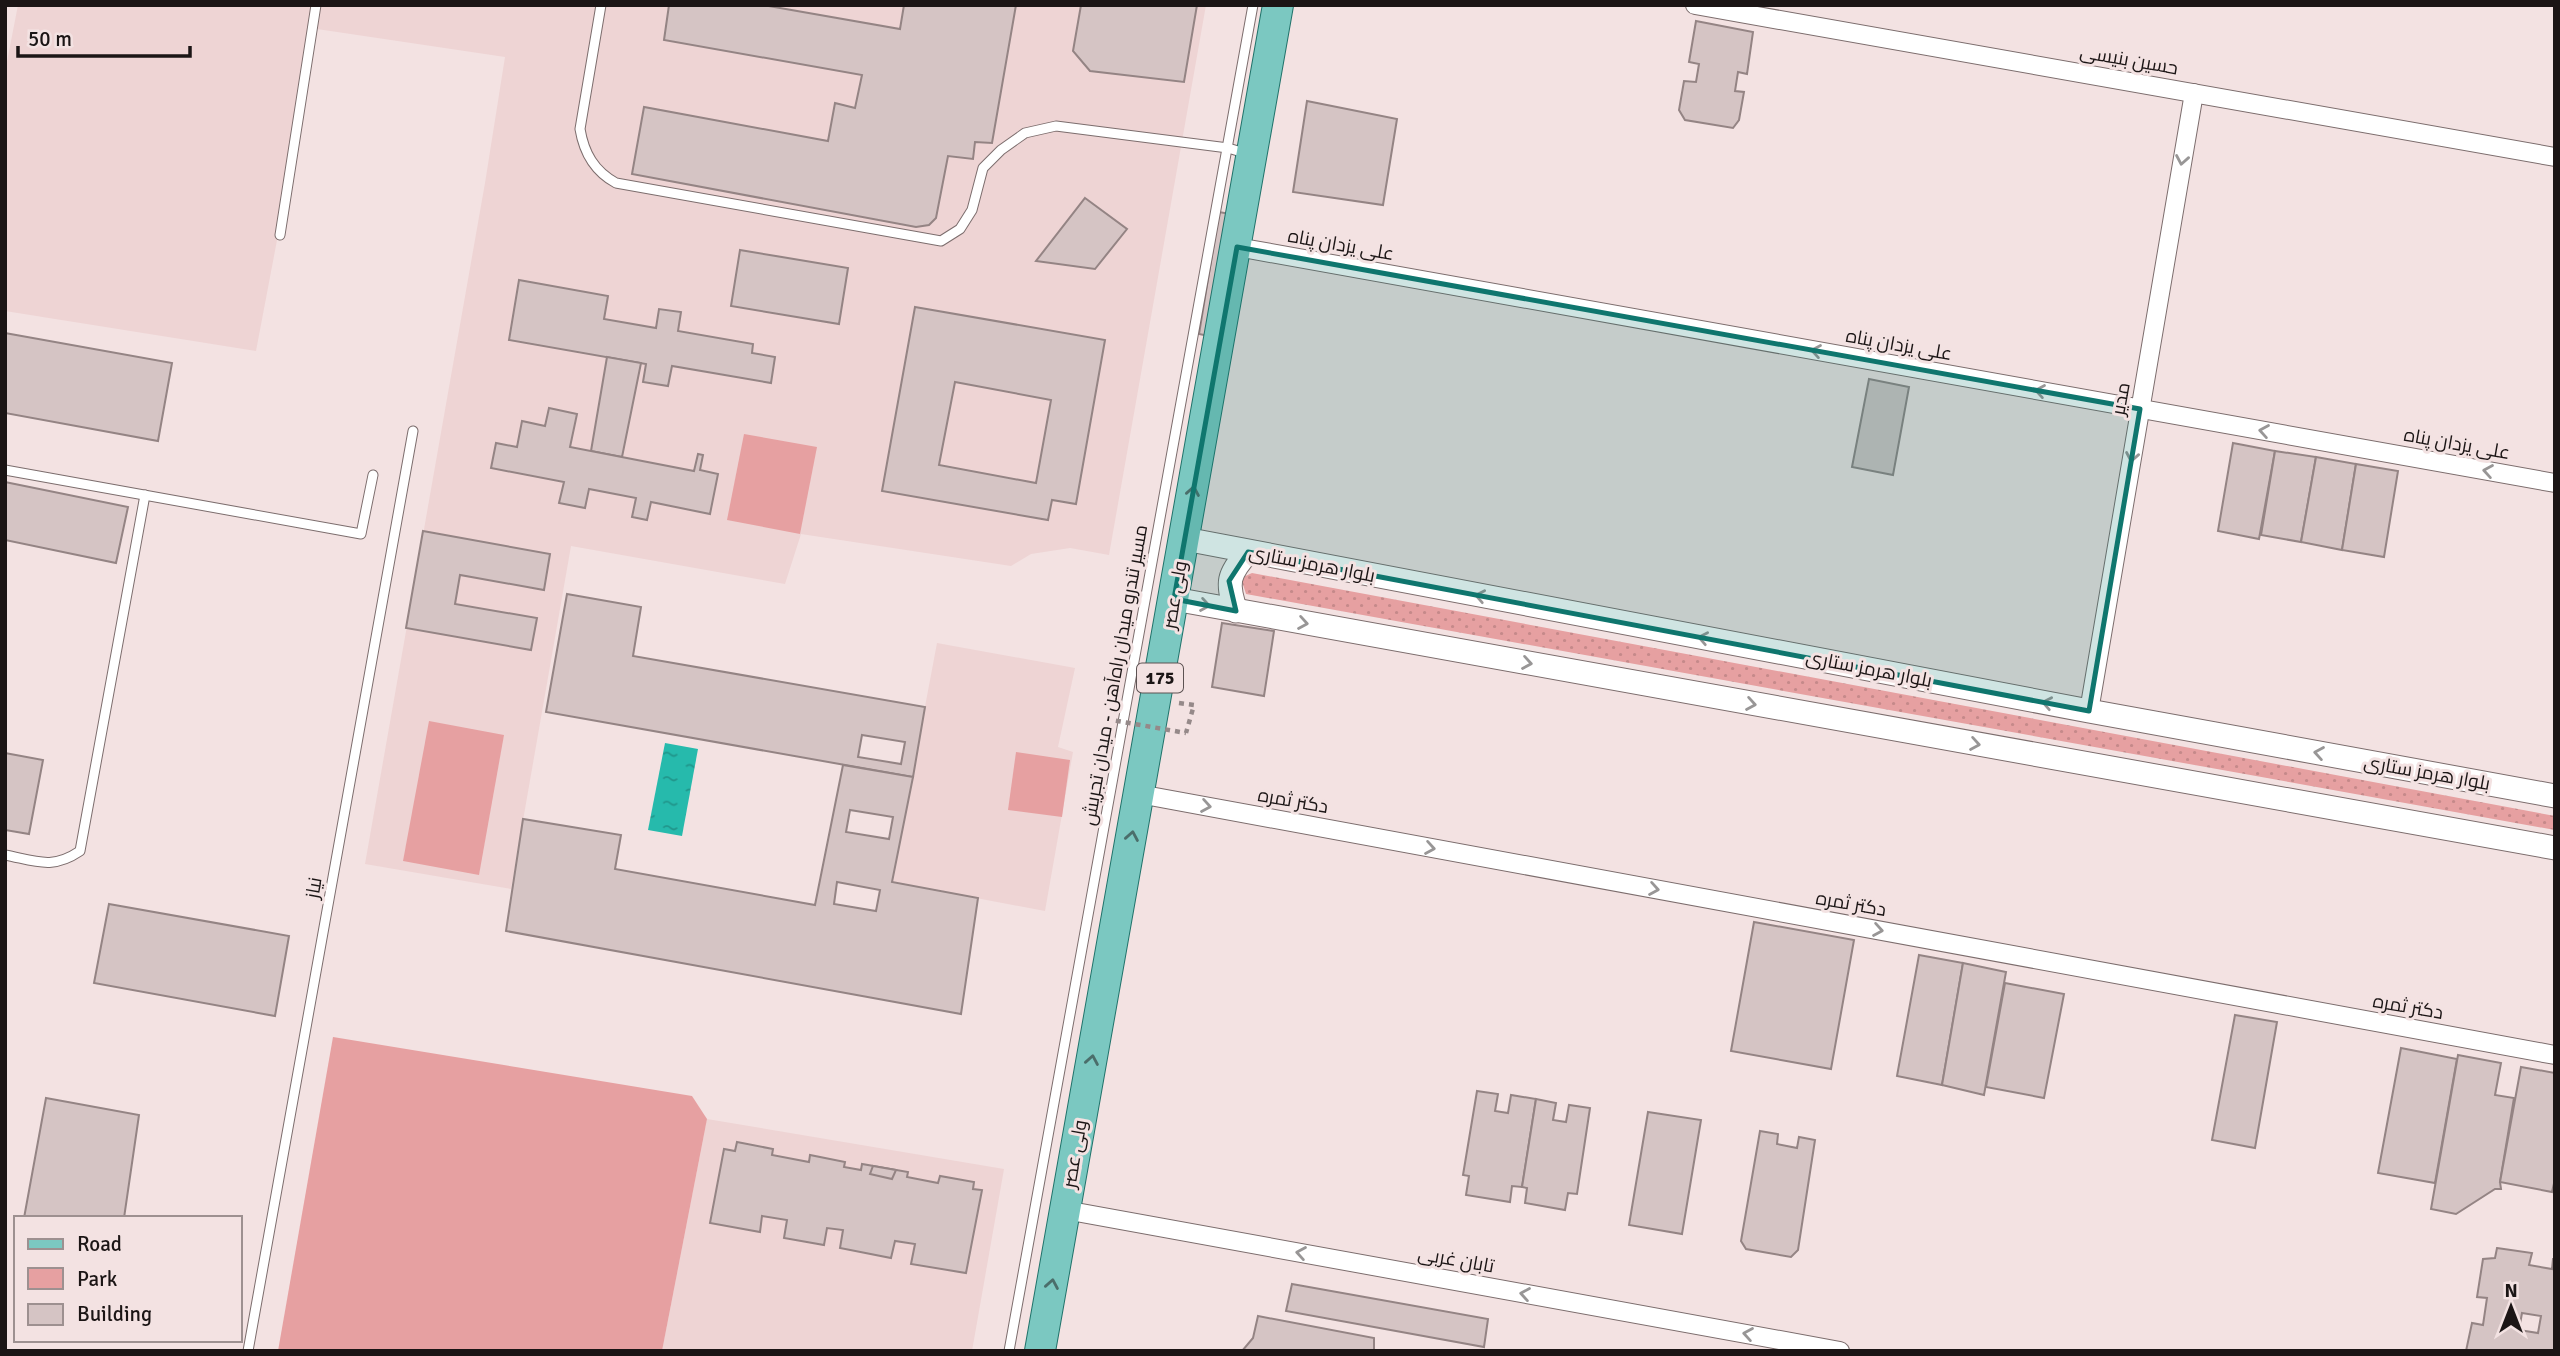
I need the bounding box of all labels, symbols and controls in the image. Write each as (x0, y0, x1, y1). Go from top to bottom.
scale bar (18, 14, 189, 58)
text: 50 m (28, 26, 72, 52)
street label: حسین بنیسی (2078, 40, 2180, 80)
one-way arrow (2175, 154, 2190, 166)
street label: علی یزدان پناه (1286, 224, 1396, 266)
street label: علی یزدان پناه (1844, 324, 1954, 366)
one-way arrow (1810, 344, 1822, 359)
street label: مدیر (2106, 381, 2136, 418)
one-way arrow (2034, 384, 2046, 399)
street label: علی یزدان پناه (2402, 423, 2512, 465)
one-way arrow (2258, 424, 2270, 439)
one-way arrow (2125, 451, 2140, 463)
one-way arrow (2482, 464, 2494, 479)
one-way arrow (1185, 485, 1200, 497)
street label: مسیر تندرو میدان راه‌آهن - میدان تجریش (1077, 523, 1153, 827)
street label: بلوار هرمز ستاری (1247, 540, 1377, 588)
street label: ولی عصر (1157, 559, 1193, 632)
one-way arrow (1474, 589, 1486, 604)
one-way arrow (1199, 597, 1211, 612)
one-way arrow (1297, 615, 1309, 630)
one-way arrow (1697, 631, 1709, 646)
street label: بلوار هرمز ستاری (1804, 645, 1934, 693)
one-way arrow (1521, 655, 1533, 670)
road number: 175 (1137, 664, 1183, 692)
one-way arrow (1745, 695, 1757, 710)
one-way arrow (2041, 696, 2053, 711)
one-way arrow (1969, 736, 1981, 751)
one-way arrow (2313, 746, 2325, 761)
street label: بلوار هرمز ستاری (2362, 750, 2492, 796)
street label: دکتر ثمره (1256, 783, 1330, 819)
one-way arrow (1200, 798, 1212, 813)
one-way arrow (1124, 830, 1139, 842)
one-way arrow (1424, 840, 1436, 855)
street label: نیاز (300, 875, 328, 902)
one-way arrow (1648, 881, 1660, 896)
street label: دکتر ثمره (1814, 886, 1888, 922)
one-way arrow (1872, 922, 1883, 937)
street label: دکتر ثمره (2371, 989, 2445, 1025)
one-way arrow (1084, 1054, 1099, 1066)
street label: ولی عصر (1057, 1118, 1093, 1191)
legend (14, 1216, 242, 1342)
text: Road (77, 1231, 122, 1257)
street label: تابان غربی (1416, 1241, 1496, 1279)
one-way arrow (1295, 1246, 1307, 1261)
text: Park (77, 1266, 118, 1292)
north arrow (2476, 1272, 2546, 1342)
one-way arrow (1044, 1278, 1059, 1290)
text: N (2504, 1279, 2518, 1303)
one-way arrow (1519, 1287, 1531, 1302)
text: Building (77, 1301, 152, 1327)
one-way arrow (1743, 1327, 1754, 1342)

